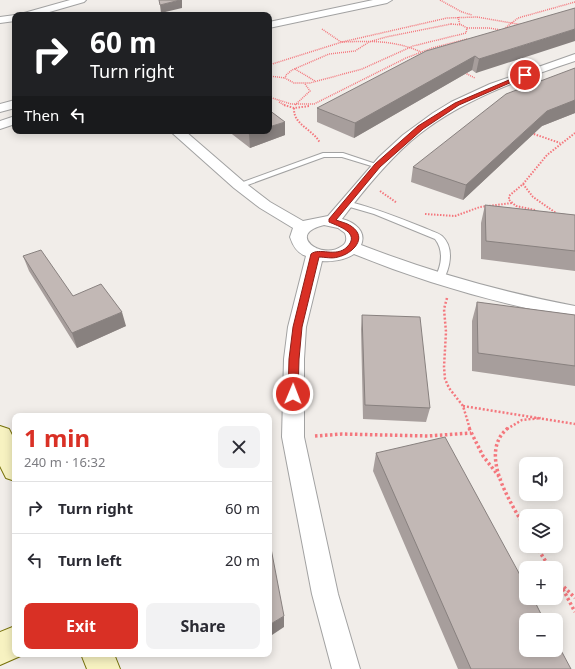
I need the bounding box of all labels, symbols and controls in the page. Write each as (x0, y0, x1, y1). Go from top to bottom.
text: 60 m (90, 23, 157, 61)
icon: right (24, 28, 76, 80)
pin (508, 58, 542, 92)
text: Turn right (90, 59, 174, 83)
icon: arrive (514, 64, 536, 86)
icon: left (67, 104, 89, 126)
text: Then (24, 105, 59, 125)
position arrow (272, 373, 314, 415)
text: 1 min (24, 421, 90, 454)
button: close (218, 426, 260, 468)
text: 240 m · 16:32 (24, 453, 105, 471)
map controls (519, 457, 563, 657)
button: sound (519, 457, 563, 501)
icon: right (24, 497, 46, 519)
text: Turn right (58, 498, 133, 518)
text: 60 m (225, 498, 260, 518)
button: layers (519, 509, 563, 553)
icon: left (24, 549, 46, 571)
text: Turn left (58, 550, 122, 570)
text: 20 m (225, 550, 260, 570)
button: + (519, 561, 563, 605)
button: Exit (24, 603, 138, 649)
button: Share (146, 603, 260, 649)
button: − (519, 613, 563, 657)

